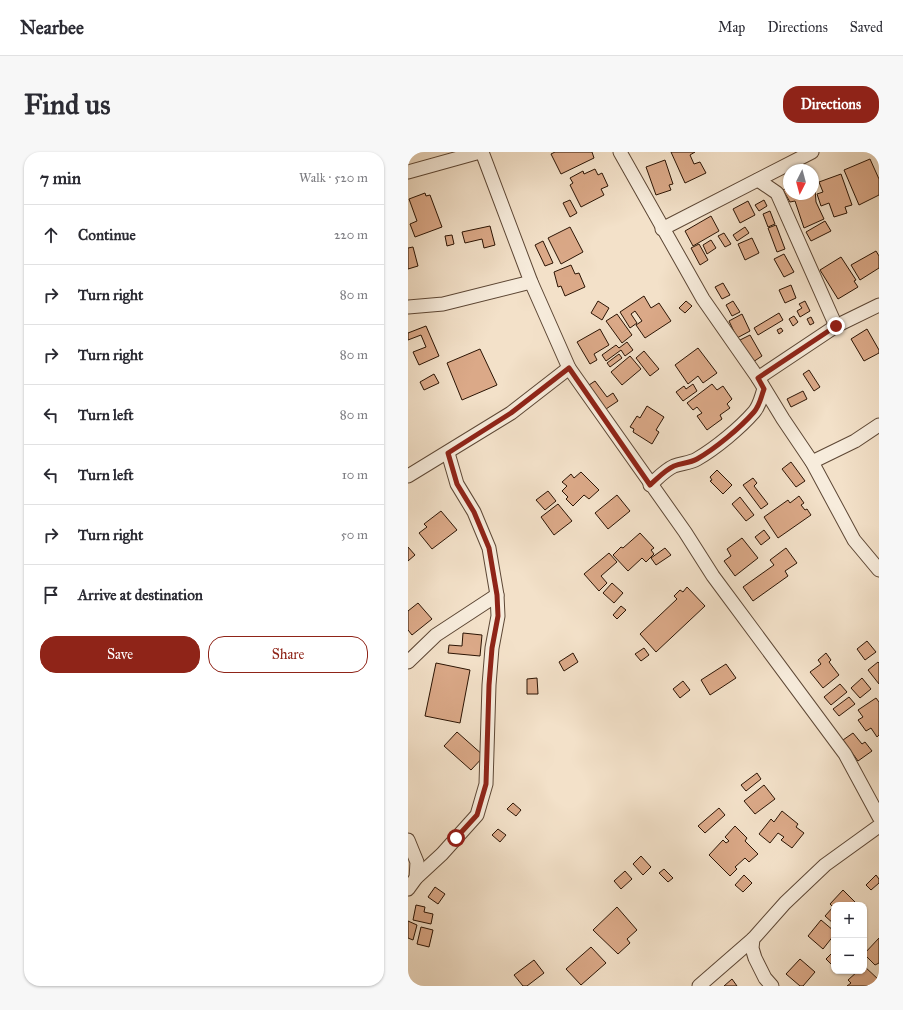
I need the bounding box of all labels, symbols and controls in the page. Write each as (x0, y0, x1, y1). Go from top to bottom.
text: Nearbee (20, 16, 84, 39)
text: Map (718, 19, 745, 36)
text: Directions (767, 19, 828, 36)
text: Saved (850, 19, 883, 36)
button: Directions (783, 86, 879, 123)
text: Find us (24, 87, 110, 122)
north arrow (783, 164, 819, 200)
text: 7 min (40, 168, 81, 189)
text: Walk · 520 m (299, 170, 368, 186)
icon: ahead (40, 224, 62, 246)
text: Continue (78, 226, 136, 244)
text: 220 m (334, 227, 368, 243)
icon: right (40, 284, 62, 306)
text: Turn right (78, 286, 143, 304)
text: 80 m (340, 287, 368, 303)
route end (827, 317, 845, 335)
icon: right (40, 344, 62, 366)
text: Turn right (78, 346, 143, 364)
text: 80 m (340, 347, 368, 363)
icon: left (40, 404, 62, 426)
text: Turn left (78, 406, 134, 424)
text: 80 m (340, 407, 368, 423)
icon: left (40, 464, 62, 486)
text: Turn left (78, 466, 134, 484)
text: 10 m (342, 467, 368, 483)
icon: right (40, 524, 62, 546)
text: Turn right (78, 526, 143, 544)
text: 50 m (341, 527, 368, 543)
icon: arrive (40, 584, 62, 606)
text: Arrive at destination (78, 586, 203, 604)
button: Save (40, 636, 200, 673)
button: Share (208, 636, 368, 673)
route start (447, 829, 465, 847)
map controls (831, 902, 867, 974)
button: + (831, 902, 867, 938)
button: − (831, 938, 867, 974)

